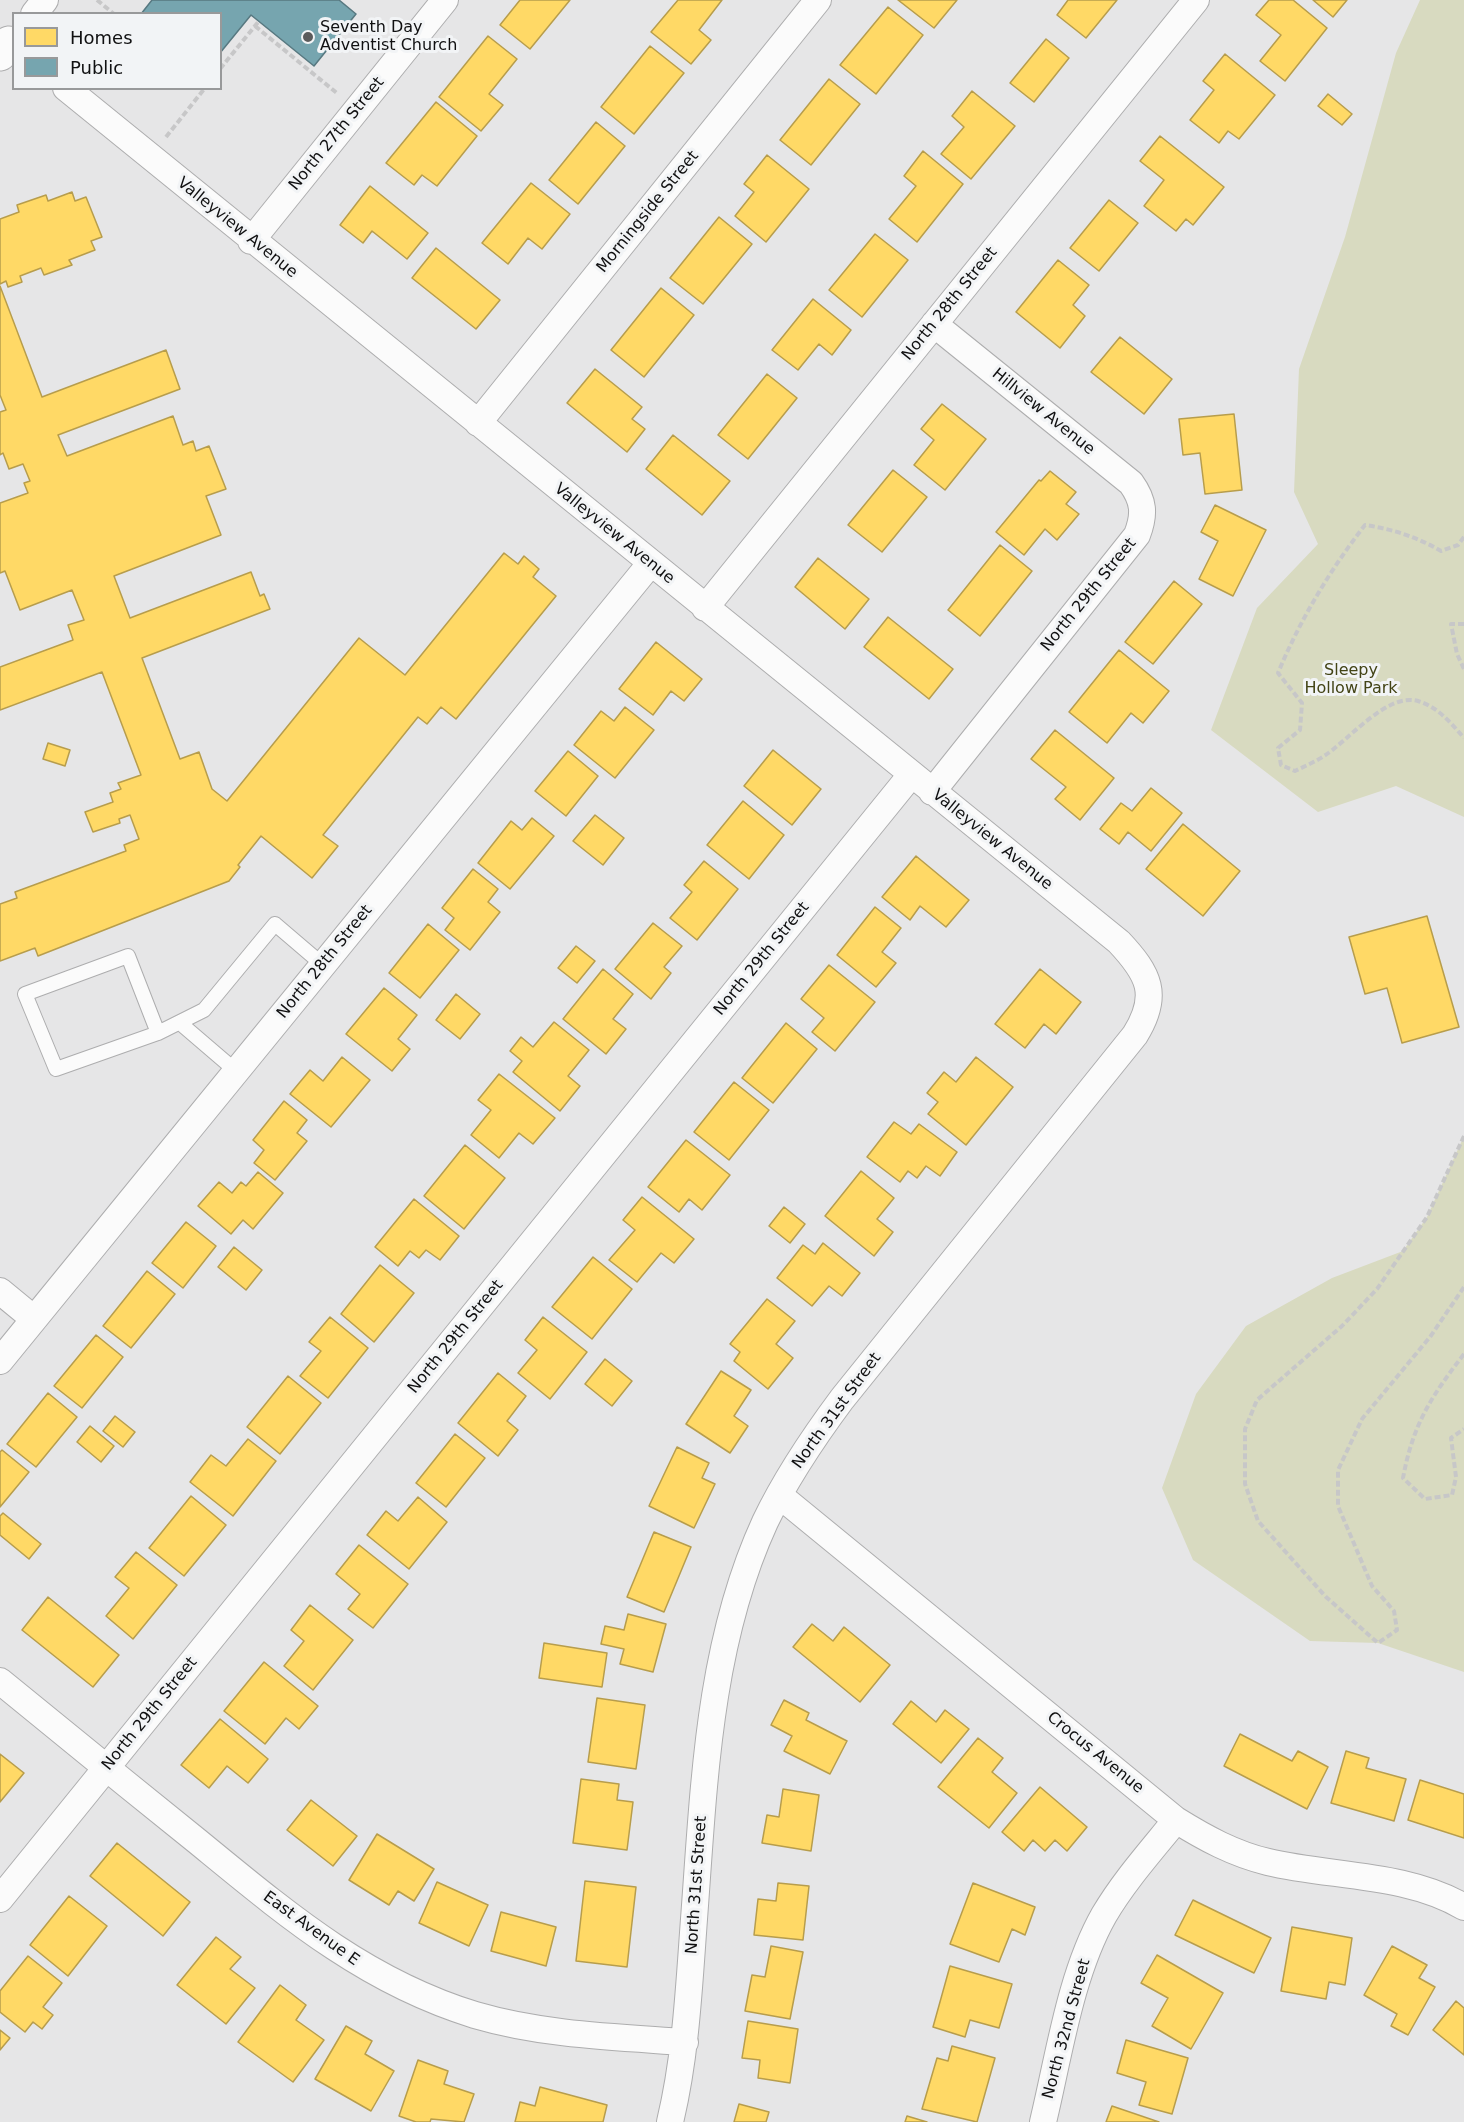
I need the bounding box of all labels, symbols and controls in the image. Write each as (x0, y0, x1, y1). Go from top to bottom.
legend (12, 12, 222, 90)
place label: Seventh Day Adventist Church (320, 18, 457, 56)
text: Homes (70, 27, 133, 48)
marker: Seventh Day Adventist Church (301, 30, 315, 44)
text: Public (70, 57, 123, 78)
street label: North 27th Street (285, 73, 389, 195)
street label: Morningside Street (593, 147, 703, 277)
street label: Valleyview Avenue (173, 174, 301, 282)
street label: North 28th Street (898, 243, 1002, 365)
street label: Hillview Avenue (988, 365, 1098, 459)
street label: Valleyview Avenue (550, 480, 678, 588)
street label: North 29th Street (1037, 534, 1141, 656)
park label: Sleepy Hollow Park (1304, 661, 1398, 699)
street label: Valleyview Avenue (928, 786, 1056, 894)
street label: North 29th Street (710, 898, 814, 1020)
street label: North 28th Street (273, 901, 377, 1023)
street label: North 29th Street (404, 1276, 508, 1398)
street label: North 31st Street (789, 1349, 885, 1473)
street label: North 29th Street (98, 1653, 202, 1775)
street label: Crocus Avenue (1043, 1708, 1147, 1798)
street label: North 31st Street (683, 1815, 711, 1955)
street label: East Avenue E (259, 1888, 363, 1970)
street label: North 32nd Street (1039, 1957, 1095, 2101)

